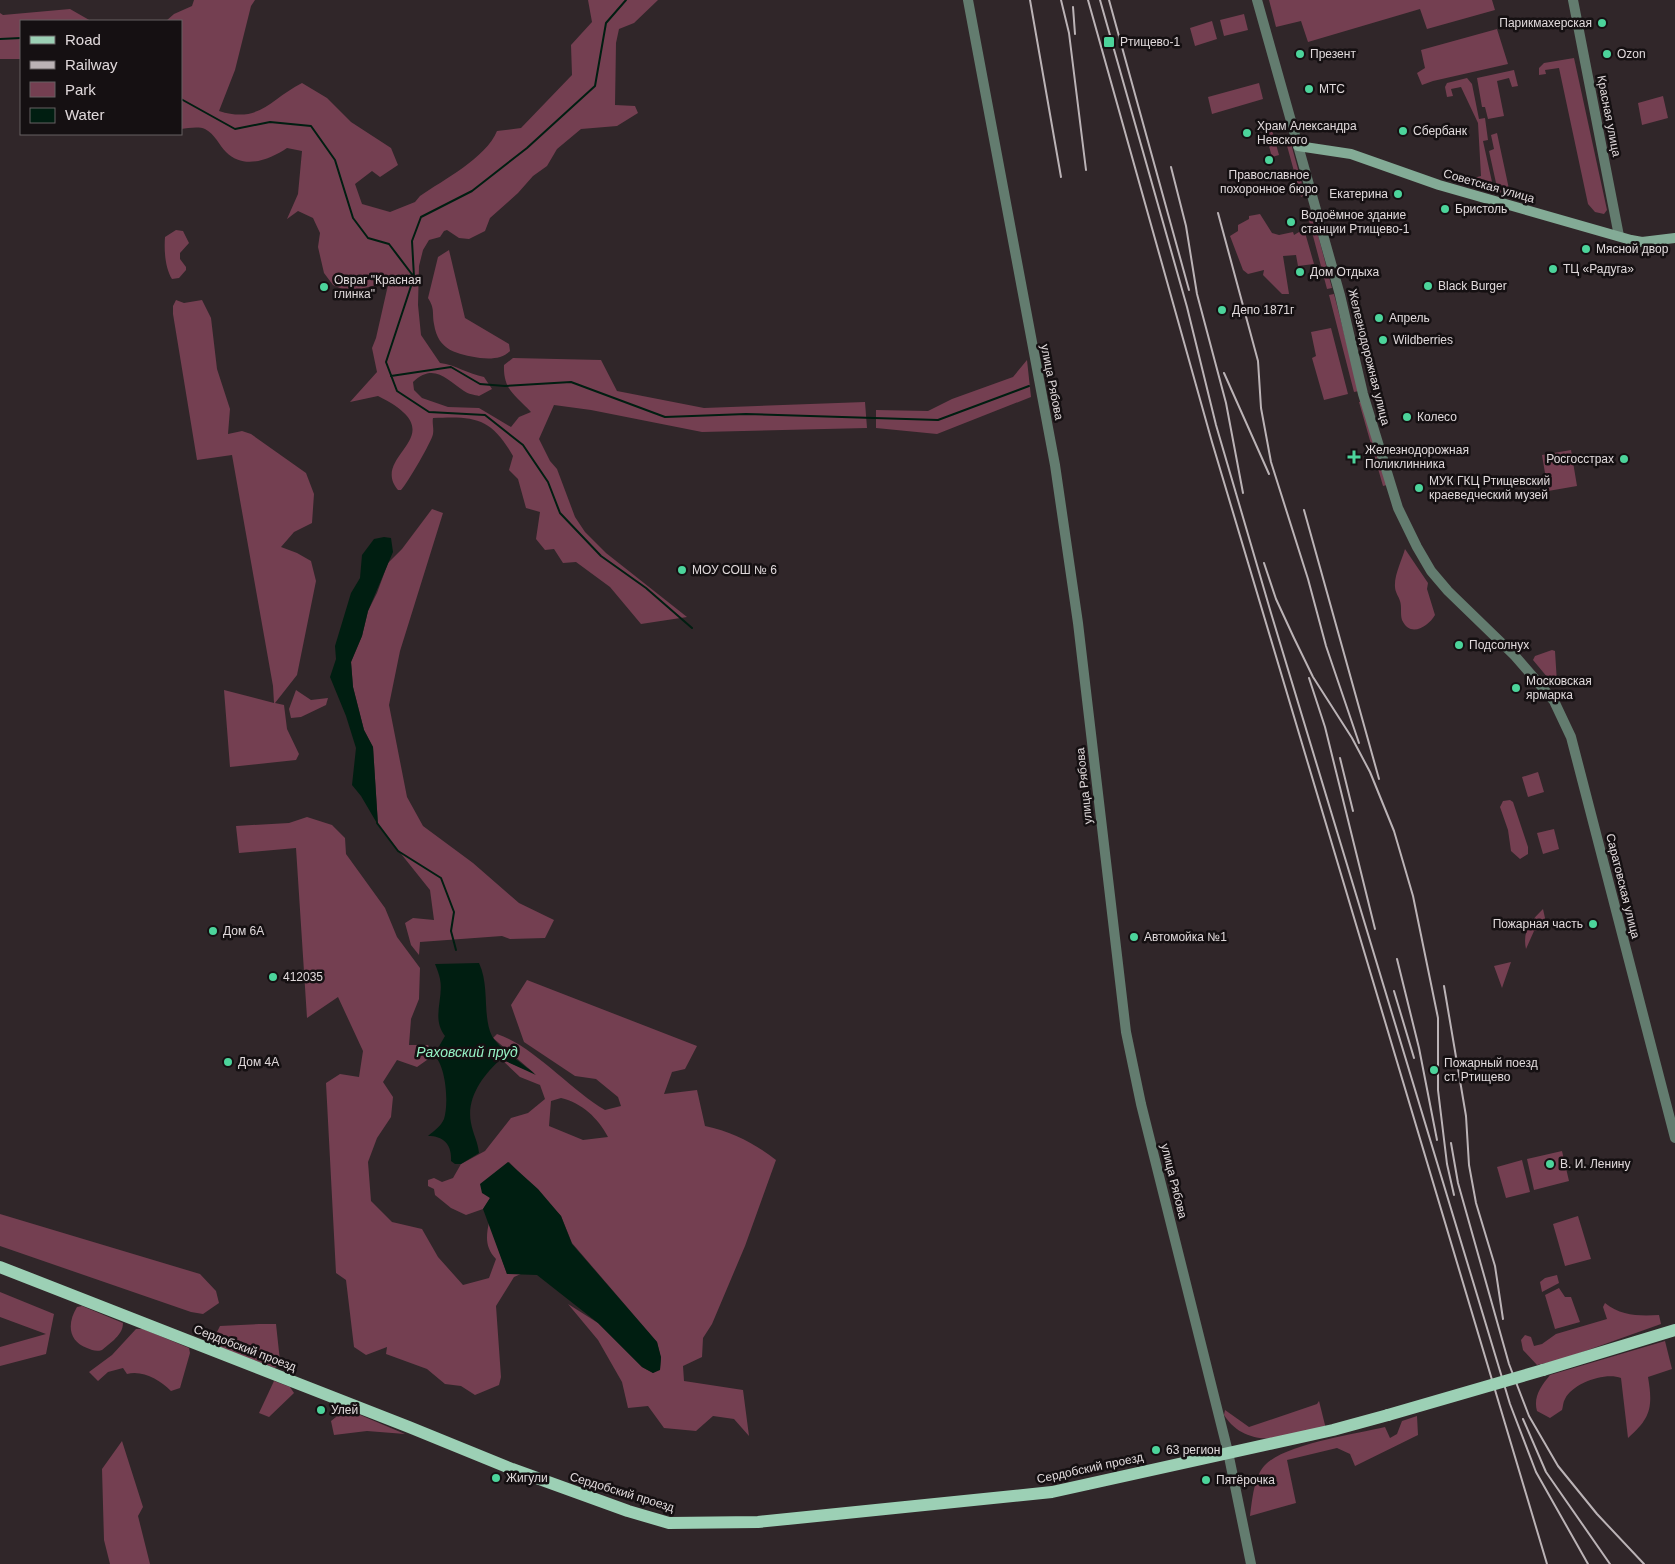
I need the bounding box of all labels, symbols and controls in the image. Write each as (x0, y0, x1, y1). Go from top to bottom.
place label: Парикмахерская (1499, 16, 1592, 30)
marker: Парикмахерская (1596, 17, 1608, 29)
legend (20, 20, 182, 135)
text: Road (65, 31, 101, 48)
marker: Ртищево-1 (1102, 35, 1116, 49)
place label: Ртищево-1 (1120, 35, 1181, 49)
place label: Презент (1310, 47, 1356, 61)
place label: Ozon (1617, 47, 1646, 61)
marker: Презент (1294, 48, 1306, 60)
marker: Ozon (1601, 48, 1613, 60)
text: Railway (65, 56, 118, 73)
street label: Красная улица (1594, 74, 1624, 158)
text: Park (65, 81, 96, 98)
place label: МТС (1319, 82, 1345, 96)
marker: МТС (1303, 83, 1315, 95)
text: Water (65, 106, 104, 123)
place label: Храм Александра Невского (1257, 119, 1357, 147)
place label: Сбербанк (1413, 124, 1468, 138)
marker: Сбербанк (1397, 125, 1409, 137)
marker: Храм Александра Невского (1241, 127, 1253, 139)
marker: Православное похоронное бюро (1263, 154, 1275, 166)
street label: Советская улица (1442, 166, 1537, 206)
place label: Православное похоронное бюро (1220, 168, 1318, 196)
place label: Екатерина (1329, 187, 1388, 201)
marker: Екатерина (1392, 188, 1404, 200)
place label: Бристоль (1455, 202, 1507, 216)
marker: Бристоль (1439, 203, 1451, 215)
place label: Водоёмное здание станции Ртищево-1 (1301, 208, 1410, 236)
marker: Водоёмное здание станции Ртищево-1 (1285, 216, 1297, 228)
place label: Мясной двор (1596, 242, 1669, 256)
marker: Мясной двор (1580, 243, 1592, 255)
place label: ТЦ «Радуга» (1563, 262, 1634, 276)
marker: ТЦ «Радуга» (1547, 263, 1559, 275)
place label: Дом Отдыха (1310, 265, 1379, 279)
marker: Дом Отдыха (1294, 266, 1306, 278)
place label: Овраг "Красная глинка" (334, 273, 421, 301)
place label: Black Burger (1438, 279, 1507, 293)
marker: Black Burger (1422, 280, 1434, 292)
marker: Овраг "Красная глинка" (318, 281, 330, 293)
street label: Железнодорожная улица (1345, 287, 1393, 427)
place label: Депо 1871г (1232, 303, 1295, 317)
marker: Депо 1871г (1216, 304, 1228, 316)
place label: Апрель (1389, 311, 1430, 325)
marker: Апрель (1373, 312, 1385, 324)
place label: Wildberries (1393, 333, 1453, 347)
marker: Wildberries (1377, 334, 1389, 346)
street label: улица Рябова (1038, 343, 1066, 421)
place label: Колесо (1417, 410, 1457, 424)
marker: Колесо (1401, 411, 1413, 423)
place label: Железнодорожная Поликлинника (1365, 443, 1469, 471)
marker: Железнодорожная Поликлинника (1347, 450, 1361, 464)
place label: Росгосстрах (1546, 452, 1614, 466)
marker: Росгосстрах (1618, 453, 1630, 465)
place label: МУК ГКЦ Ртищевский краеведческий музей (1429, 474, 1550, 502)
marker: МУК ГКЦ Ртищевский краеведческий музей (1413, 482, 1425, 494)
place label: МОУ СОШ № 6 (692, 563, 777, 577)
marker: МОУ СОШ № 6 (676, 564, 688, 576)
place label: Подсолнух (1469, 638, 1529, 652)
marker: Подсолнух (1453, 639, 1465, 651)
place label: Московская ярмарка (1526, 674, 1592, 702)
marker: Московская ярмарка (1510, 682, 1522, 694)
street label: улица Рябова (1073, 747, 1095, 825)
street label: Саратовская улица (1603, 832, 1643, 940)
place label: Пожарная часть (1493, 917, 1583, 931)
marker: Пожарная часть (1587, 918, 1599, 930)
place label: Дом 6А (223, 924, 264, 938)
marker: Дом 6А (207, 925, 219, 937)
place label: Автомойка №1 (1144, 930, 1227, 944)
marker: Автомойка №1 (1128, 931, 1140, 943)
place label: 412035 (283, 970, 323, 984)
marker: 412035 (267, 971, 279, 983)
water label: Раховский пруд (416, 1044, 518, 1060)
place label: Дом 4А (238, 1055, 279, 1069)
marker: Дом 4А (222, 1056, 234, 1068)
place label: Пожарный поезд ст. Ртищево (1444, 1056, 1538, 1084)
marker: Пожарный поезд ст. Ртищево (1428, 1064, 1440, 1076)
street label: улица Рябова (1158, 1142, 1190, 1220)
place label: В. И. Ленину (1560, 1157, 1630, 1171)
marker: В. И. Ленину (1544, 1158, 1556, 1170)
street label: Сердобский проезд (192, 1322, 298, 1374)
place label: Улей (331, 1403, 358, 1417)
marker: Улей (315, 1404, 327, 1416)
place label: 63 регион (1166, 1443, 1220, 1457)
marker: 63 регион (1150, 1444, 1162, 1456)
street label: Сердобский проезд (1035, 1450, 1145, 1486)
street label: Сердобский проезд (568, 1469, 676, 1515)
place label: Жигули (506, 1471, 548, 1485)
marker: Жигули (490, 1472, 502, 1484)
place label: Пятёрочка (1216, 1473, 1275, 1487)
marker: Пятёрочка (1200, 1474, 1212, 1486)

